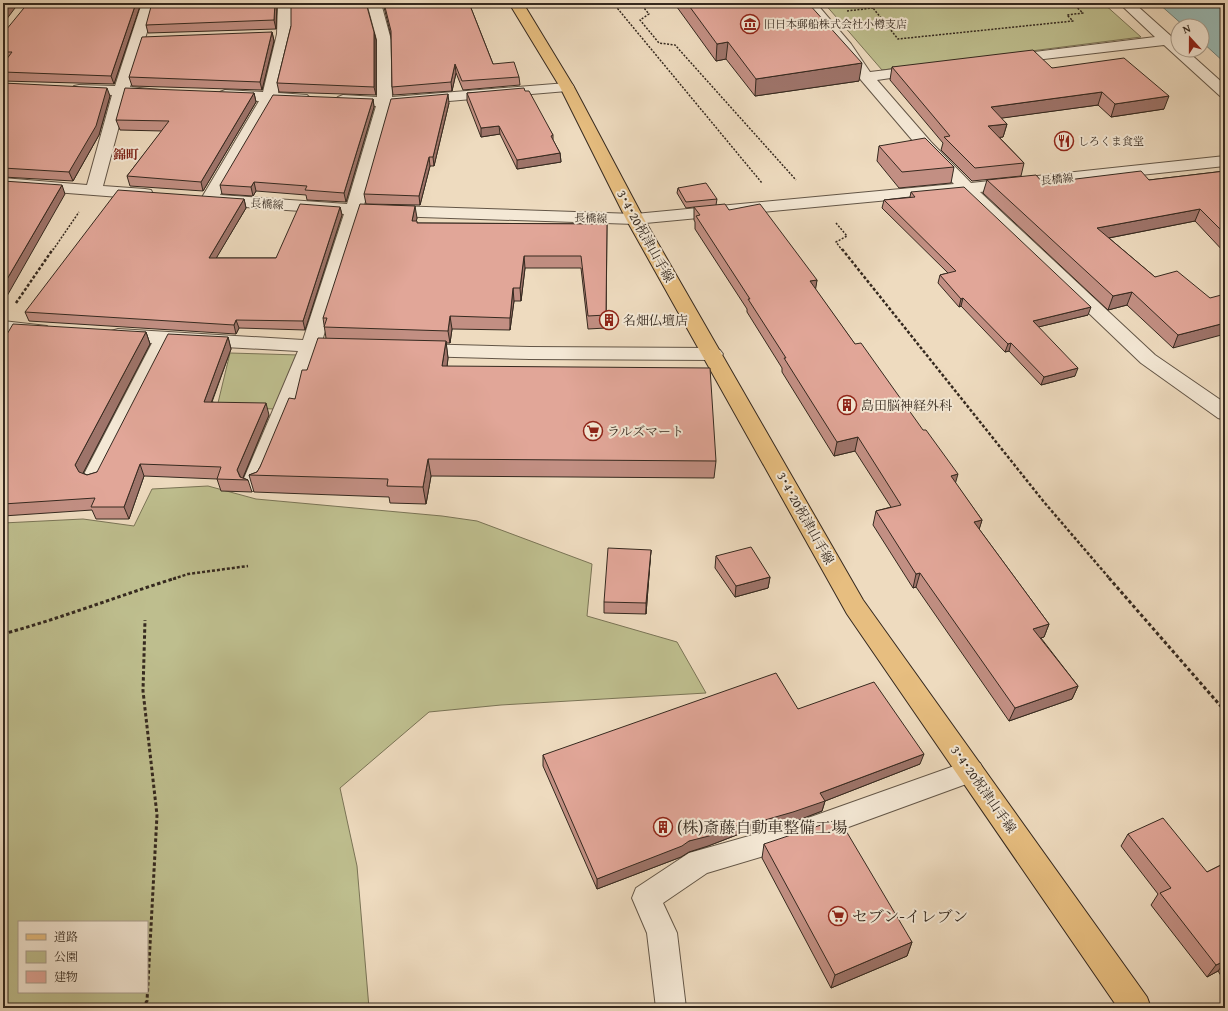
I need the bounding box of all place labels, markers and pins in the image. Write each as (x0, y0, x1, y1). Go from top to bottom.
museum icon: 旧日本郵船株式会社小樽支店 (739, 13, 761, 35)
place label: 旧日本郵船株式会社小樽支店 (764, 16, 907, 32)
restaurant icon: しろくま食堂 (1053, 130, 1075, 152)
place label: しろくま食堂 (1078, 133, 1144, 149)
building icon: 名畑仏壇店 (598, 309, 620, 331)
place label: 名畑仏壇店 (623, 311, 688, 330)
building icon: 島田脳神経外科 (836, 394, 858, 416)
place label: 島田脳神経外科 (861, 396, 952, 415)
supermarket icon: ラルズマート (582, 420, 604, 442)
place label: ラルズマート (607, 422, 684, 441)
place label: (株)斎藤自動車整備工場 (677, 815, 847, 839)
building icon: (株)斎藤自動車整備工場 (652, 816, 674, 838)
place label: セブン-イレブン (852, 904, 968, 928)
supermarket icon: セブン-イレブン (827, 905, 849, 927)

